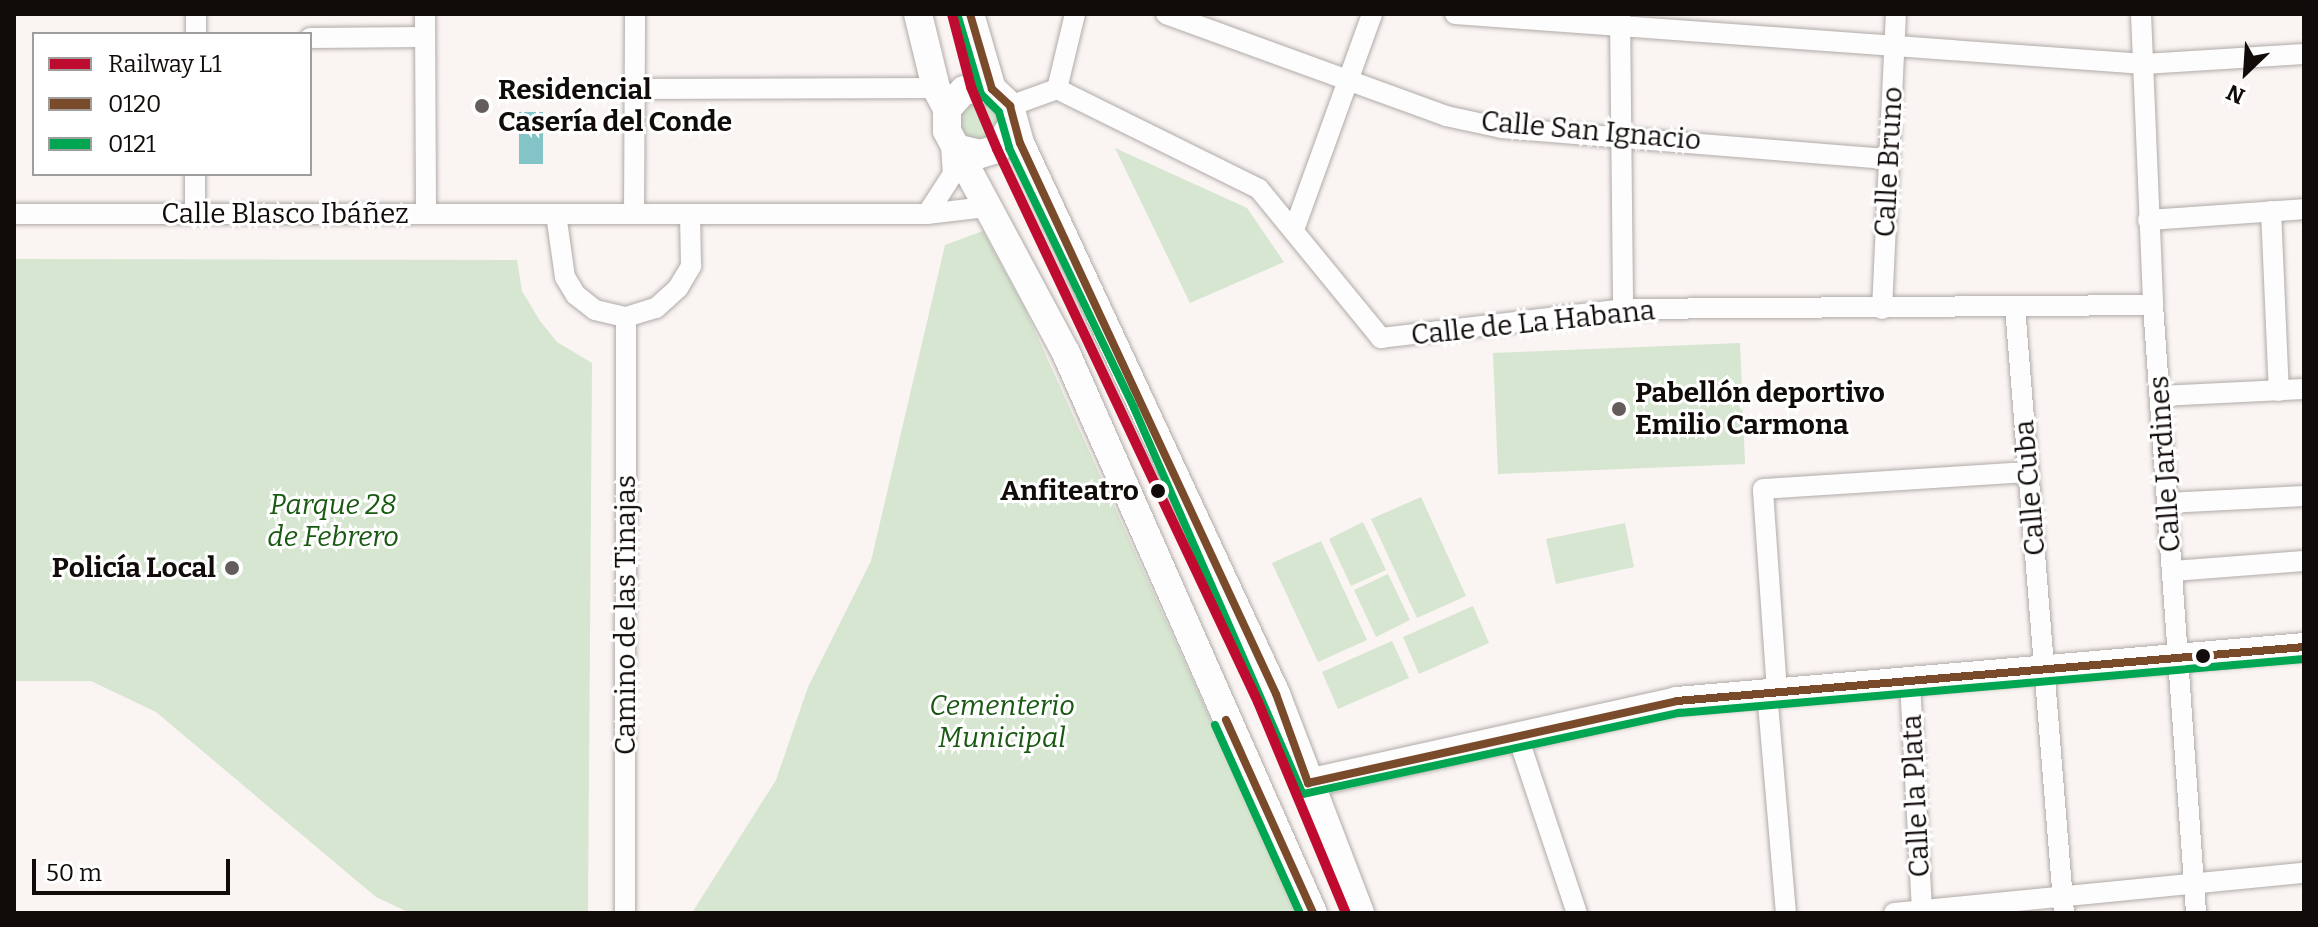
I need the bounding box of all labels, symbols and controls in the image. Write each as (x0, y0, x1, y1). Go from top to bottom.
legend (32, 32, 312, 176)
north arrow (2206, 32, 2286, 112)
text: Railway L1 (108, 50, 222, 78)
place label: Residencial Casería del Conde (498, 73, 732, 139)
text: N (2222, 78, 2249, 110)
street label: Calle Bruno (1868, 86, 1910, 238)
text: 0120 (108, 90, 162, 118)
marker: Residencial Casería del Conde (473, 97, 491, 115)
street label: Calle San Ignacio (1480, 105, 1702, 157)
text: 0121 (108, 130, 156, 158)
street label: Calle Blasco Ibáñez (161, 197, 409, 231)
street label: Calle de La Habana (1409, 293, 1657, 353)
street label: Calle Jardines (2142, 375, 2188, 553)
place label: Pabellón deportivo Emilio Carmona (1635, 376, 1885, 442)
marker: Pabellón deportivo Emilio Carmona (1610, 400, 1628, 418)
street label: Calle Cuba (2007, 419, 2053, 557)
place label: Anfiteatro (1000, 474, 1139, 508)
street label: Camino de las Tinajas (609, 475, 643, 755)
marker: Anfiteatro (1146, 479, 1170, 503)
park label: Parque 28 de Febrero (267, 488, 399, 554)
place label: Policía Local (52, 551, 216, 585)
marker: Policía Local (223, 559, 241, 577)
unlabelled marker (2195, 648, 2211, 664)
park label: Cementerio Municipal (929, 689, 1075, 755)
street label: Calle la Plata (1895, 714, 1937, 878)
scale bar (36, 843, 234, 893)
text: 50 m (46, 859, 102, 887)

